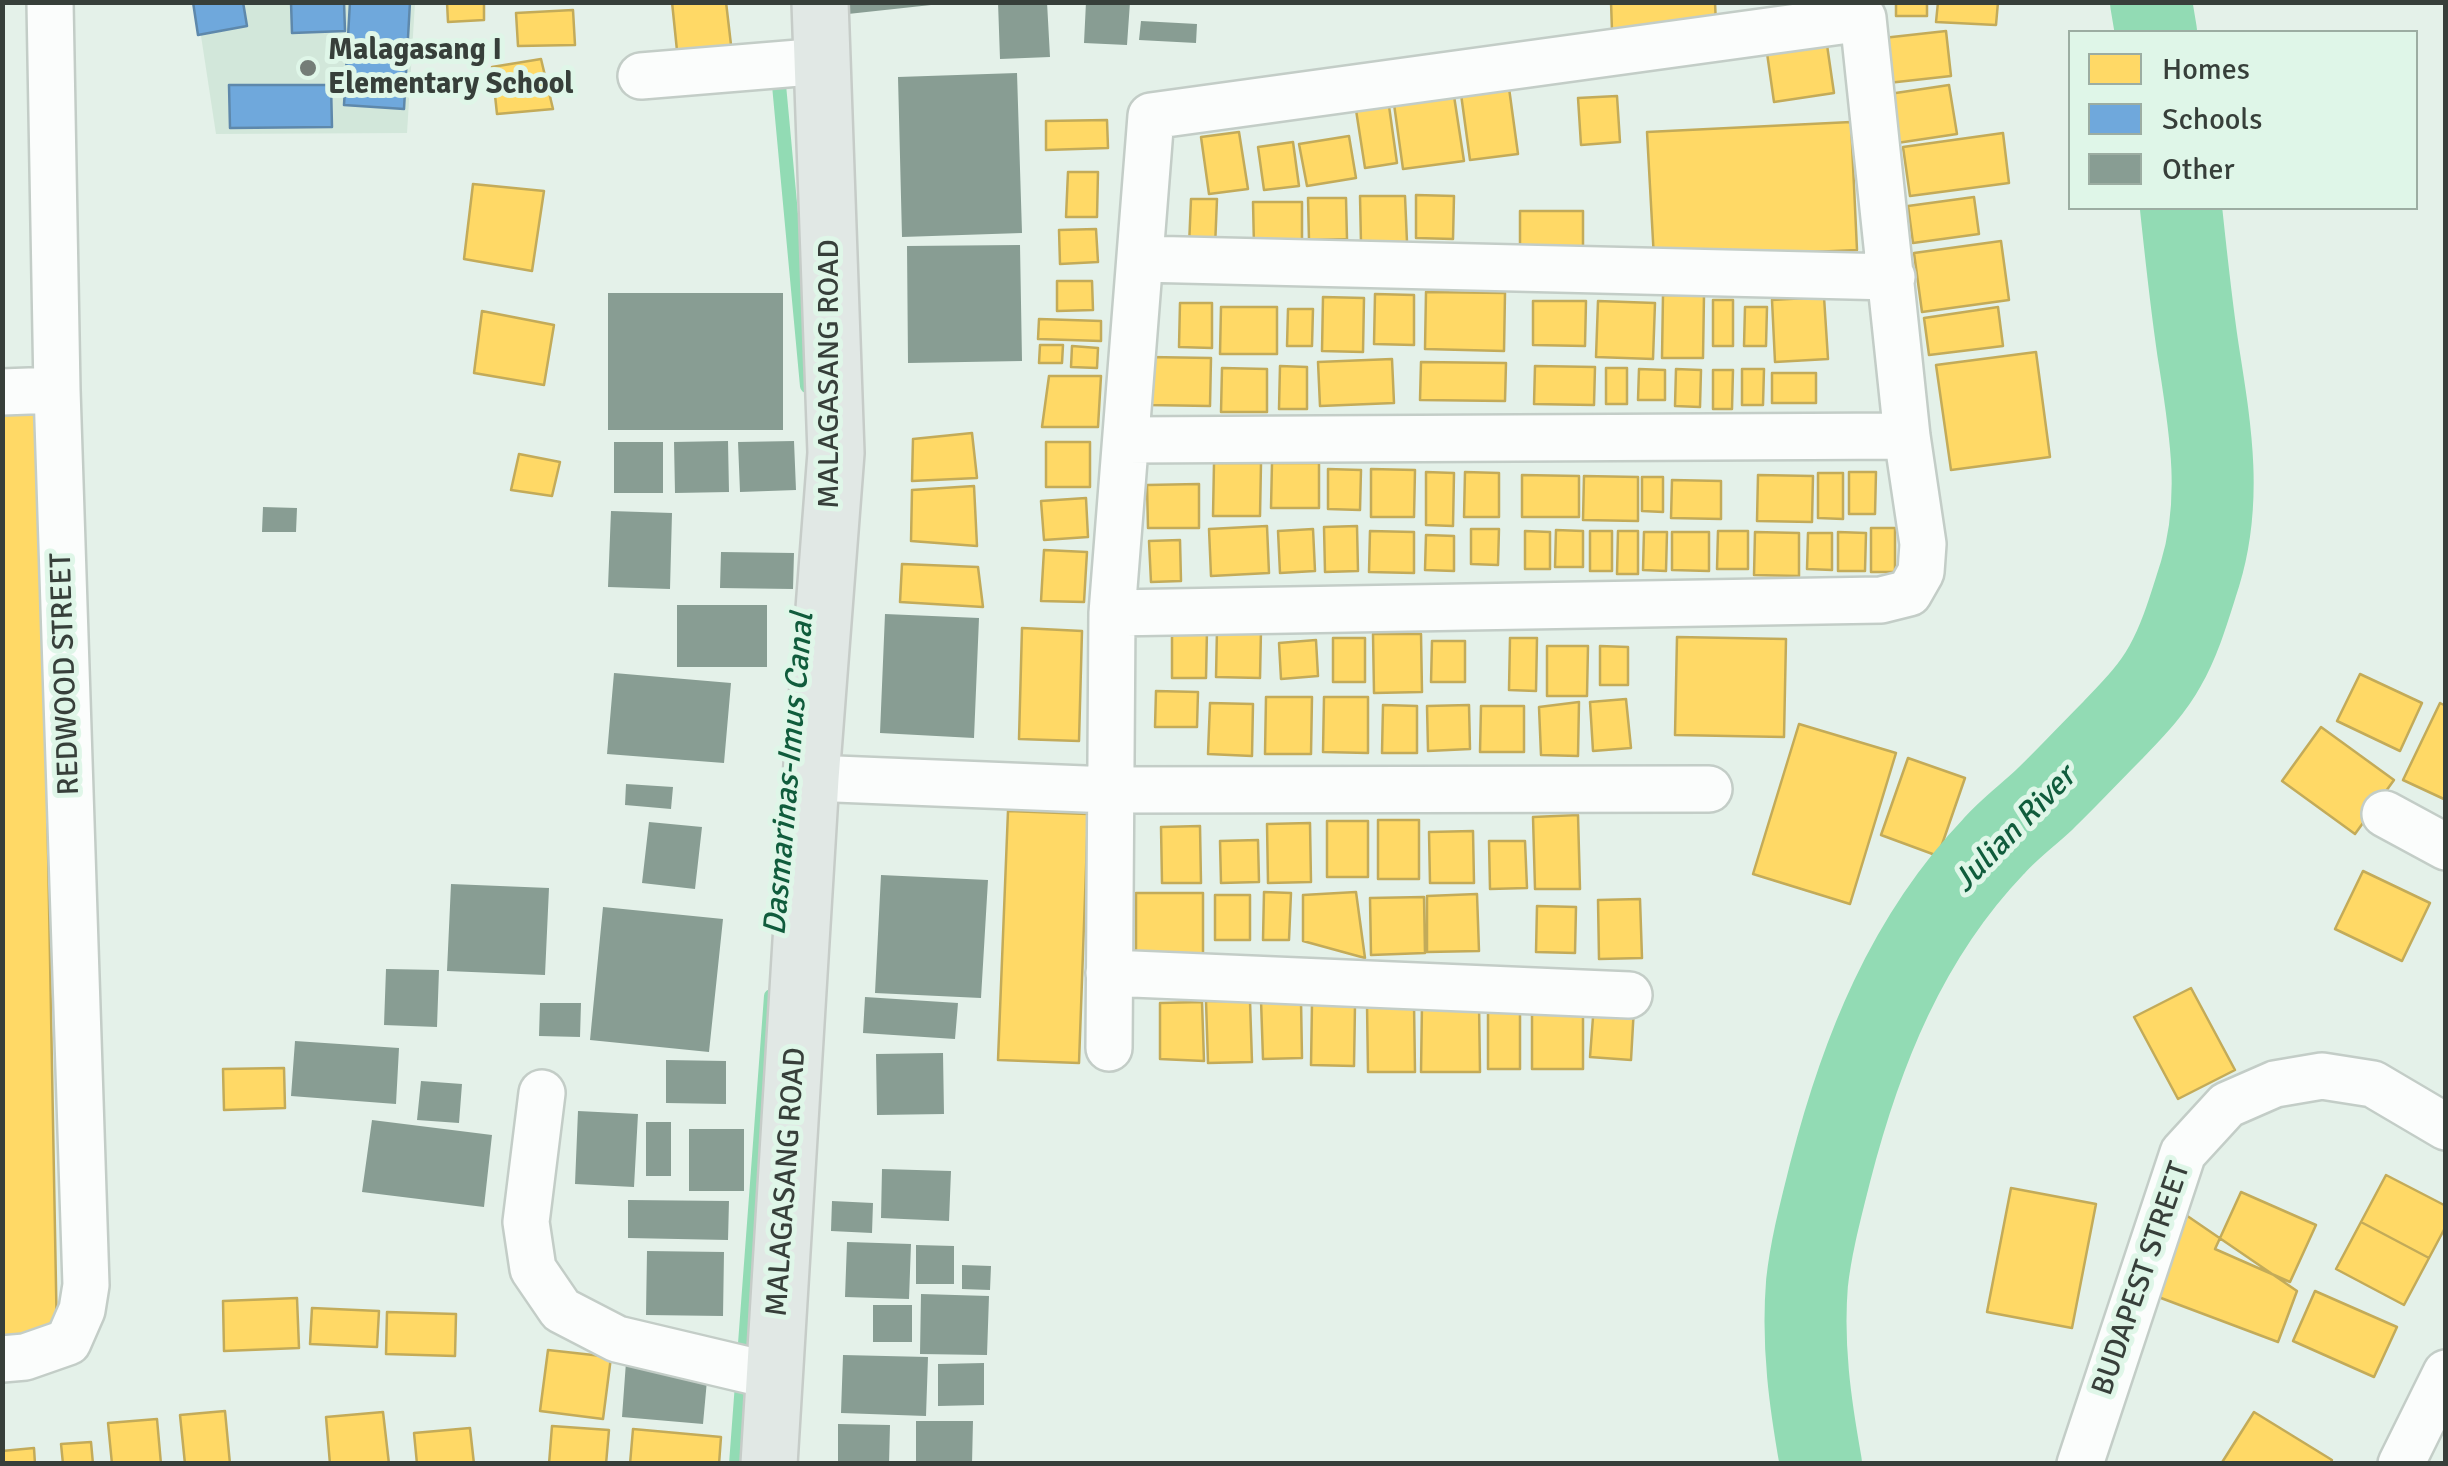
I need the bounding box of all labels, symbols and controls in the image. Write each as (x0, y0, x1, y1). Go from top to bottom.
legend (2068, 30, 2418, 210)
place label: Malagasang I Elementary School (328, 33, 574, 104)
text: Homes (2162, 51, 2250, 88)
marker: Malagasang I Elementary School (297, 57, 319, 79)
text: Schools (2162, 101, 2262, 138)
text: Other (2162, 151, 2235, 188)
street label: MALAGASANG ROAD (812, 239, 848, 509)
street label: REDWOOD STREET (44, 552, 88, 796)
water label: Dasmarinas-Imus Canal (757, 611, 823, 937)
water label: Julian River (1946, 759, 2084, 901)
street label: MALAGASANG ROAD (760, 1046, 814, 1318)
street label: BUDAPEST STREET (2085, 1158, 2199, 1400)

